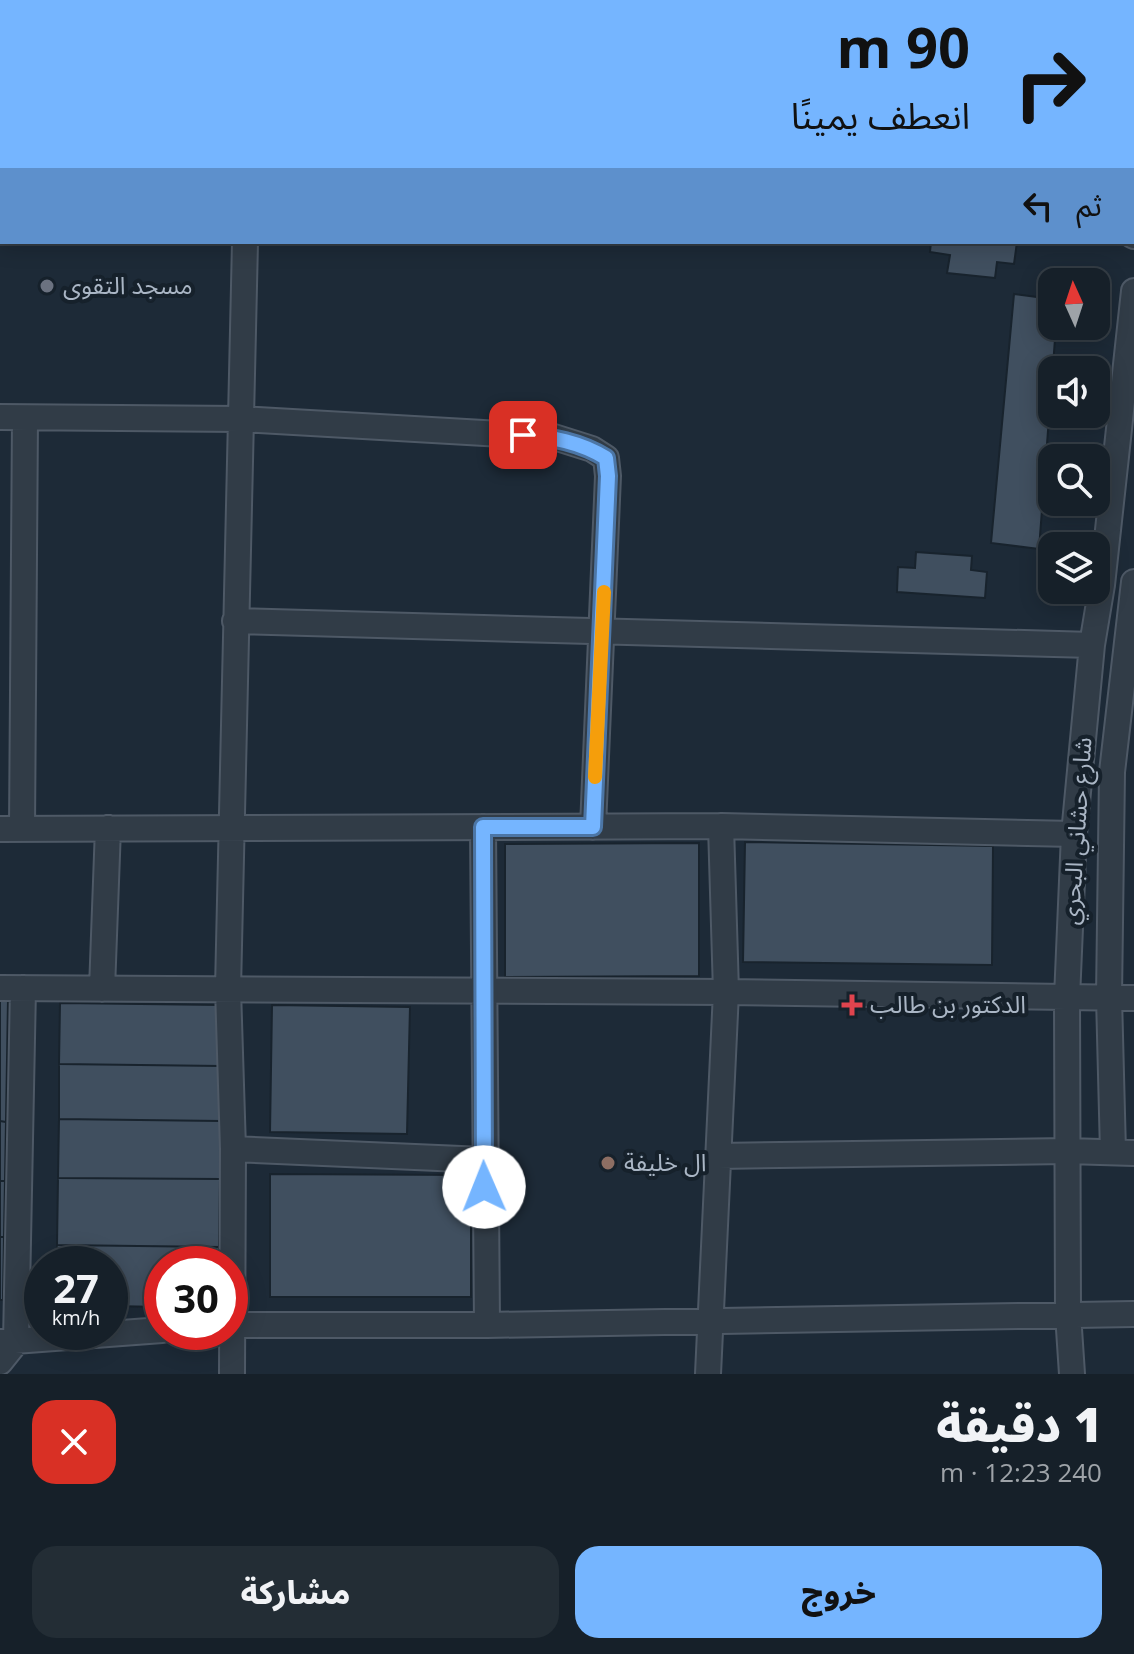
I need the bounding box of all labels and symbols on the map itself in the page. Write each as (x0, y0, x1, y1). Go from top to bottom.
place label: مسجد التقوى (63, 268, 193, 301)
north arrow (1038, 268, 1110, 340)
marker: مسجد التقوى (38, 277, 56, 295)
pin (489, 401, 557, 469)
street label: شارع حشاني البحري (1052, 736, 1102, 926)
place label: الدكتور بن طالب (870, 987, 1026, 1020)
marker: الدكتور بن طالب (841, 994, 863, 1016)
position arrow (442, 1145, 526, 1229)
place label: ال خليفة (624, 1145, 706, 1178)
marker: ال خليفة (599, 1154, 617, 1172)
speed limit sign: 30 (144, 1246, 248, 1350)

